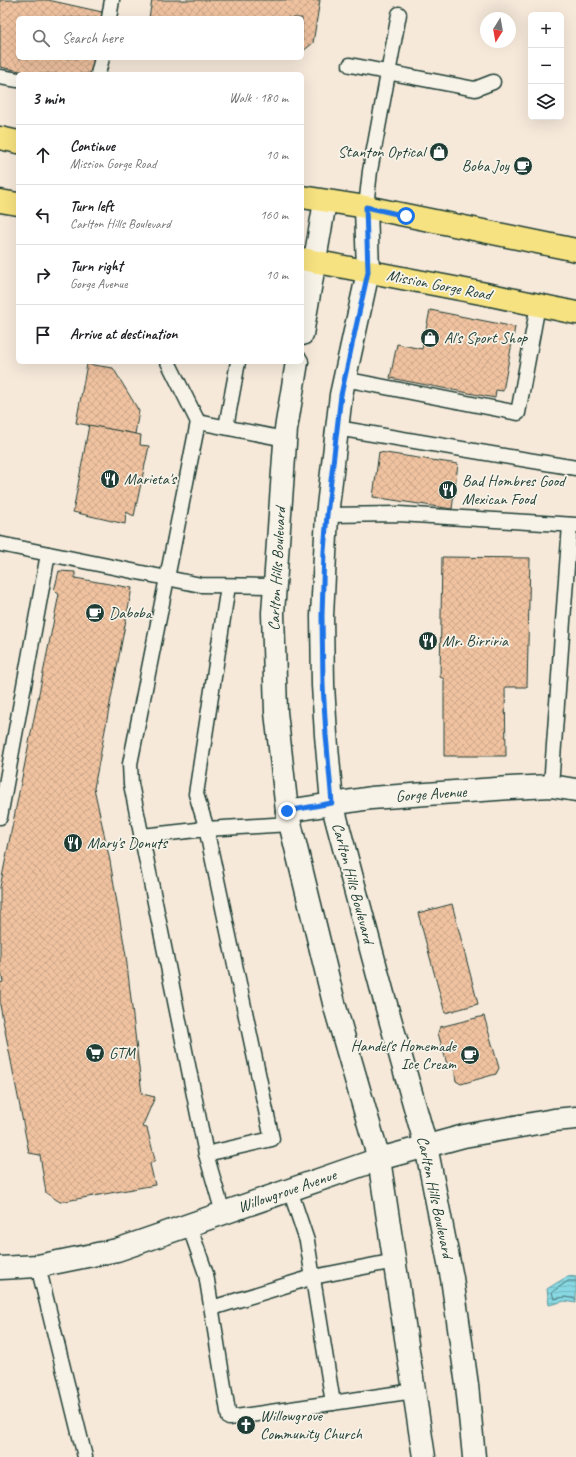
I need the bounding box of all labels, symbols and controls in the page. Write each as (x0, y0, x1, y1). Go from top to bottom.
north arrow (480, 12, 516, 48)
map controls (528, 12, 564, 120)
button: + (528, 12, 564, 48)
search box (16, 16, 304, 60)
icon: search (30, 27, 52, 49)
text: Search here (62, 29, 123, 48)
button: − (528, 48, 564, 84)
button: layers (528, 84, 564, 120)
text: 3 min (32, 88, 65, 109)
text: Walk · 180 m (229, 90, 288, 106)
text: Continue (70, 137, 115, 156)
shop icon: Stanton Optical (428, 141, 450, 163)
place label: Stanton Optical (338, 142, 428, 162)
icon: ahead (32, 144, 54, 166)
text: 10 m (266, 147, 288, 163)
cafe icon: Boba Joy (512, 155, 534, 177)
text: Mission Gorge Road (70, 156, 156, 172)
place label: Boba Joy (462, 156, 511, 176)
text: Turn left (70, 197, 113, 216)
icon: left (32, 204, 54, 226)
text: 160 m (260, 207, 288, 223)
route start (397, 207, 415, 225)
text: Carlton Hills Boulevard (70, 216, 171, 232)
text: Turn right (70, 257, 123, 276)
icon: right (32, 264, 54, 286)
street label: Mission Gorge Road (385, 265, 496, 305)
text: 10 m (266, 267, 288, 283)
text: Gorge Avenue (70, 276, 127, 292)
icon: arrive (32, 324, 54, 346)
text: Arrive at destination (70, 325, 177, 344)
shop icon: Al's Sport Shop (419, 327, 441, 349)
place label: Al's Sport Shop (444, 328, 528, 348)
restaurant icon: Marieta's (99, 468, 121, 490)
place label: Marieta's (124, 469, 178, 489)
place label: Bad Hombres Good Mexican Food (462, 471, 567, 509)
restaurant icon: Bad Hombres Good Mexican Food (437, 479, 459, 501)
street label: Carlton Hills Boulevard (264, 504, 290, 631)
cafe icon: Daboba (84, 602, 106, 624)
place label: Daboba (109, 603, 153, 623)
restaurant icon: Mr. Birriria (417, 630, 439, 652)
place label: Mr. Birriria (442, 631, 509, 651)
street label: Gorge Avenue (395, 781, 469, 806)
route end (278, 802, 296, 820)
street label: Carlton Hills Boulevard (327, 821, 379, 948)
restaurant icon: Mary's Donuts (62, 832, 84, 854)
place label: Mary's Donuts (87, 833, 168, 853)
place label: Handel's Homemade Ice Cream (351, 1036, 458, 1074)
supermarket icon: GTM (84, 1042, 106, 1064)
place label: GTM (109, 1043, 137, 1063)
cafe icon: Handel's Homemade Ice Cream (459, 1044, 481, 1066)
street label: Carlton Hills Boulevard (412, 1134, 458, 1262)
street label: Willowgrove Avenue (235, 1164, 340, 1217)
place label: Willowgrove Community Church (260, 1406, 363, 1444)
church icon: Willowgrove Community Church (235, 1414, 257, 1436)

